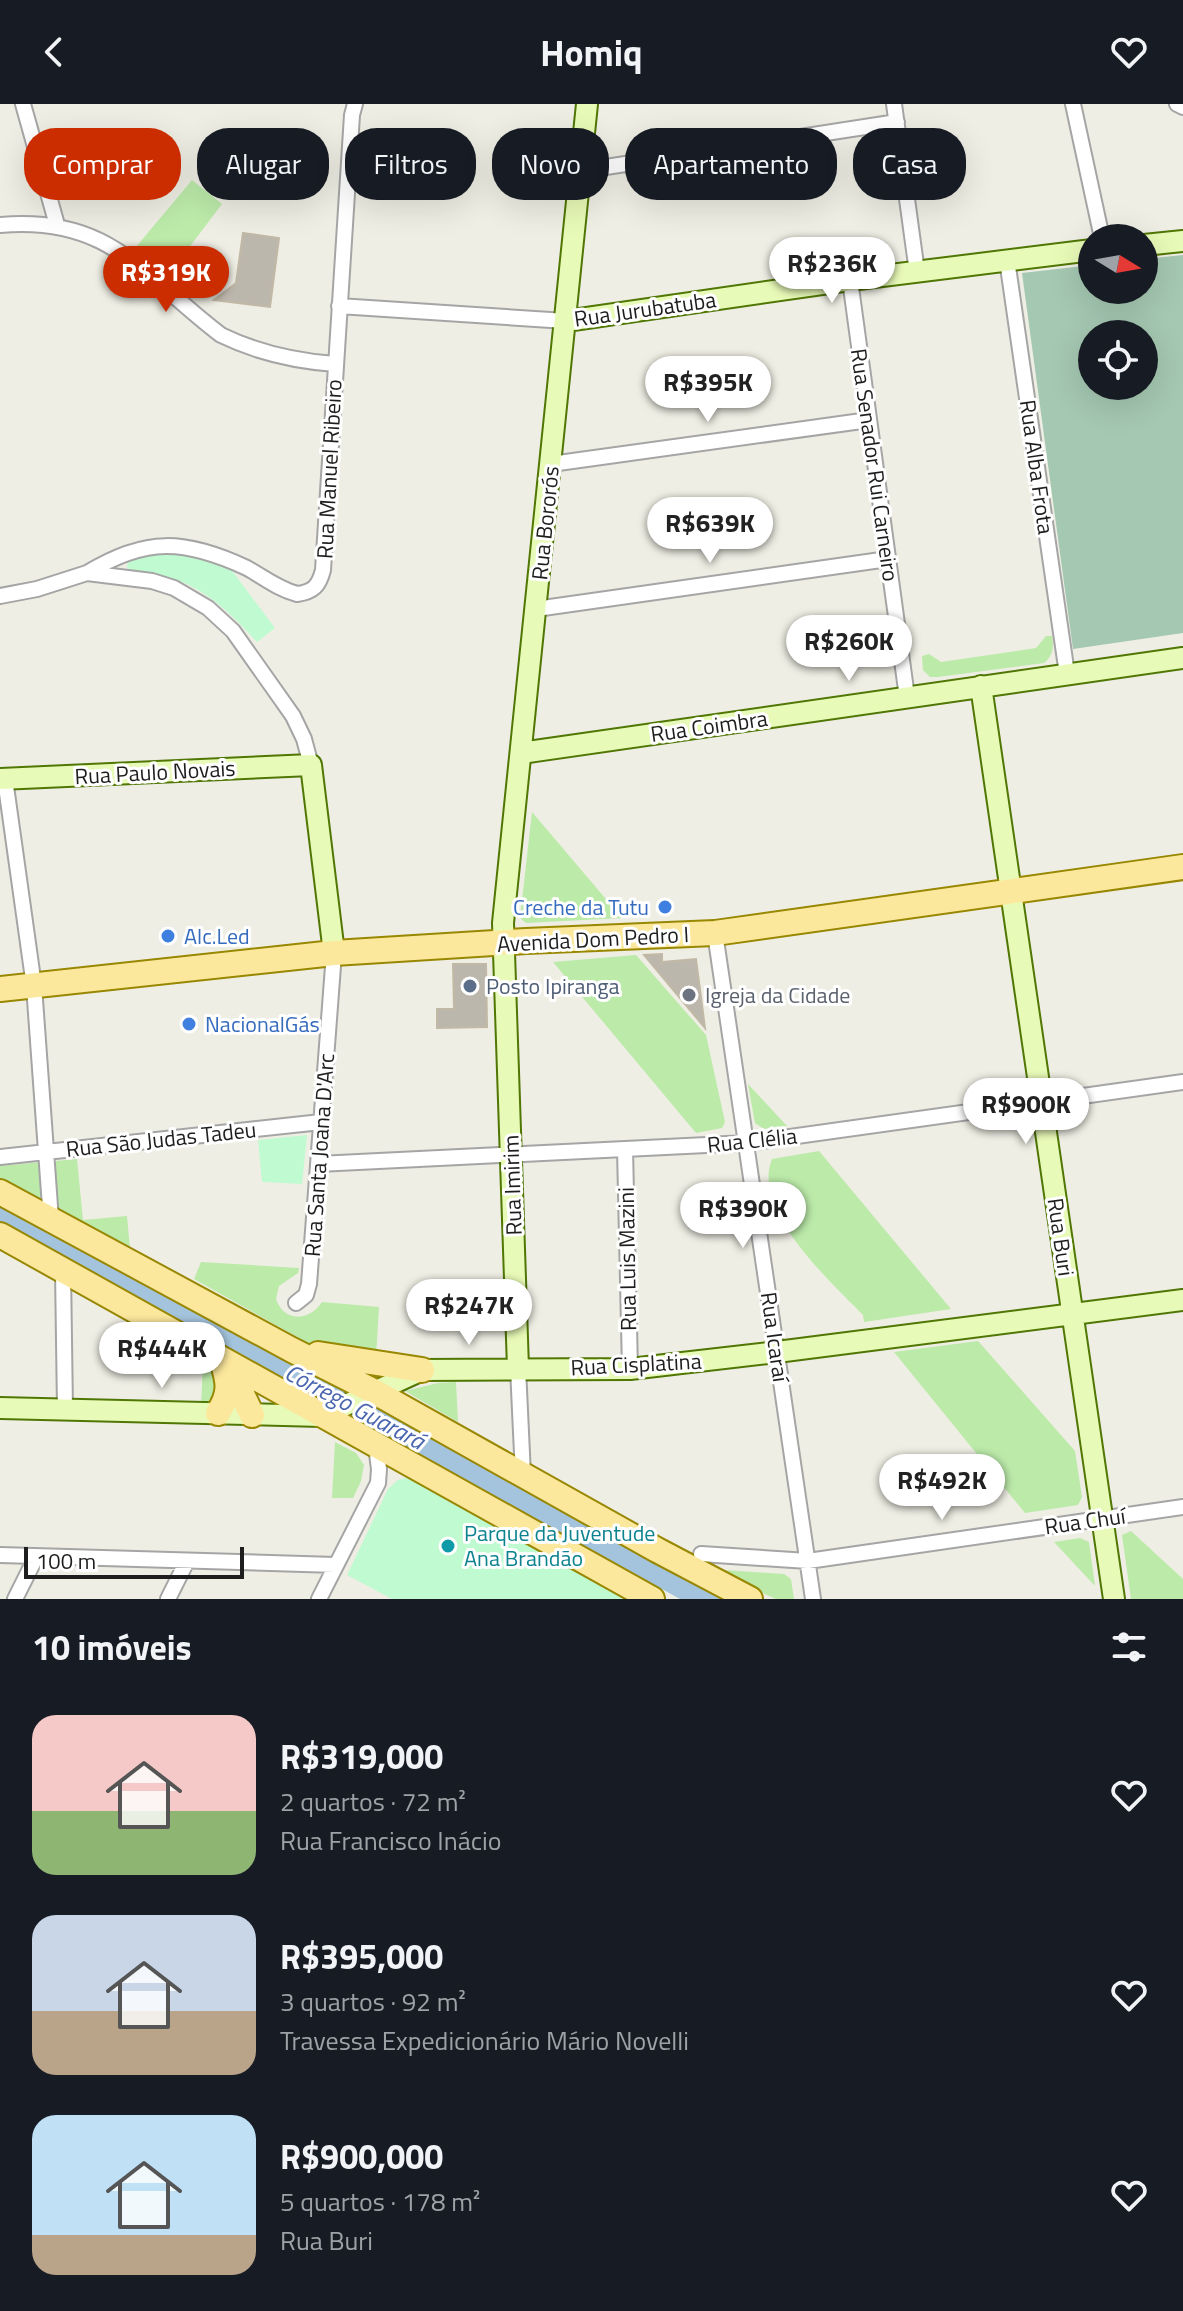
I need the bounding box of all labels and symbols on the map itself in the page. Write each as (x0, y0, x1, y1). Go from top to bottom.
north arrow (1078, 224, 1158, 304)
pin: R$236K (767, 237, 897, 305)
pin: R$319K (101, 246, 231, 314)
street label: Rua Jurubatuba (572, 282, 718, 336)
street label: Rua Senador Rui Carneiro (842, 346, 908, 584)
pin: R$395K (643, 356, 773, 424)
street label: Rua Manuel Ribeiro (307, 378, 351, 560)
street label: Rua Alba Frota (1011, 398, 1063, 536)
street label: Rua Bororós (522, 464, 568, 582)
pin: R$639K (645, 497, 775, 565)
pin: R$260K (784, 615, 914, 683)
street label: Rua Coimbra (648, 701, 770, 751)
street label: Rua Paulo Novais (74, 751, 236, 793)
place label: Creche da Tutu (513, 890, 649, 924)
marker: Creche da Tutu (656, 898, 674, 916)
street label: Avenida Dom Pedro I (496, 917, 690, 961)
place label: Alc.Led (184, 919, 250, 953)
marker: Alc.Led (159, 927, 177, 945)
place label: Posto Ipiranga (486, 969, 620, 1003)
marker: Posto Ipiranga (461, 977, 479, 995)
place label: Igreja da Cidade (705, 978, 850, 1012)
marker: Igreja da Cidade (680, 986, 698, 1004)
place label: NacionalGás (205, 1007, 320, 1041)
marker: NacionalGás (180, 1015, 198, 1033)
street label: Rua Santa Joana D'Arc (295, 1052, 343, 1258)
pin: R$900K (961, 1078, 1091, 1146)
street label: Rua São Judas Tadeu (64, 1112, 258, 1166)
street label: Rua Clélia (705, 1118, 799, 1162)
street label: Rua Imirim (493, 1134, 531, 1236)
pin: R$390K (678, 1182, 808, 1250)
street label: Rua Luis Mazini (609, 1187, 645, 1331)
street label: Rua Buri (1039, 1196, 1083, 1278)
pin: R$247K (404, 1279, 534, 1347)
street label: Rua Icaraí (752, 1290, 798, 1386)
pin: R$444K (97, 1322, 227, 1390)
street label: Rua Cisplatina (570, 1344, 702, 1384)
water label: Córrego Guarará (278, 1354, 433, 1459)
pin: R$492K (877, 1454, 1007, 1522)
street label: Rua Chuí (1042, 1498, 1130, 1543)
place label: Parque da Juventude Ana Brandão (464, 1516, 655, 1575)
marker: Parque da Juventude Ana Brandão (439, 1537, 457, 1555)
scale bar (24, 1543, 244, 1579)

